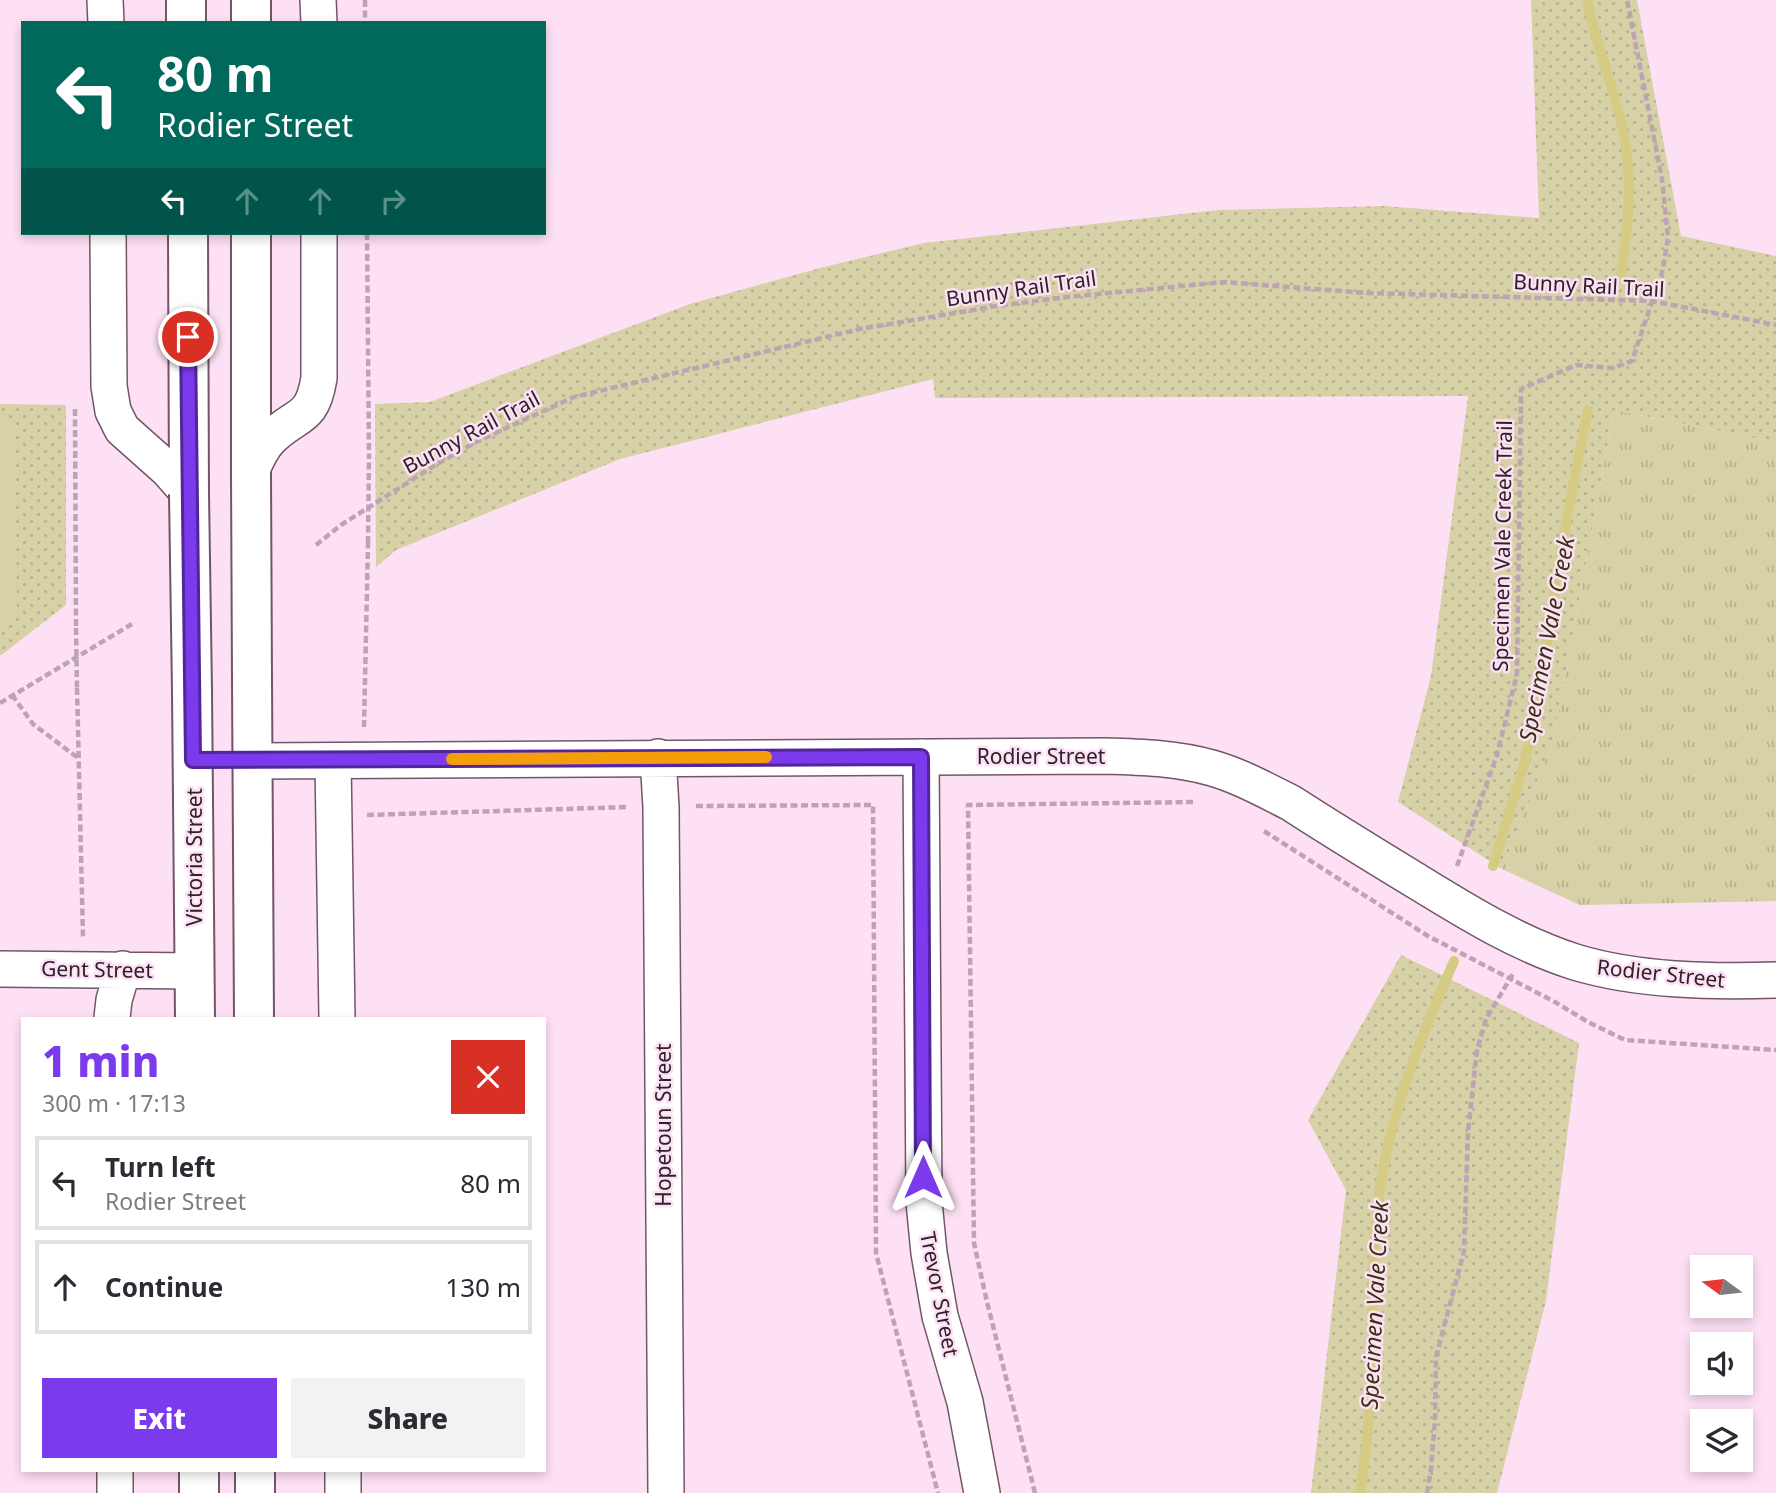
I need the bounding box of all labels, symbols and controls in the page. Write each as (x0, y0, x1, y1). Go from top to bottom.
text: 80 m (157, 40, 274, 106)
icon: left (42, 49, 133, 140)
text: Rodier Street (157, 103, 353, 146)
icon: left (155, 182, 193, 220)
icon: ahead (228, 182, 266, 220)
icon: ahead (301, 182, 339, 220)
icon: right (374, 182, 412, 220)
street label: Bunny Rail Trail (944, 264, 1098, 312)
street label: Bunny Rail Trail (1513, 267, 1665, 303)
pin (158, 307, 218, 367)
icon: arrive (169, 318, 207, 356)
street label: Bunny Rail Trail (398, 384, 544, 480)
street label: Specimen Vale Creek Trail (1486, 420, 1518, 672)
water label: Specimen Vale Creek (1510, 532, 1582, 745)
street label: Rodier Street (977, 742, 1106, 770)
street label: Victoria Street (180, 787, 208, 926)
street label: Rodier Street (1596, 952, 1727, 994)
street label: Gent Street (41, 954, 154, 984)
text: 1 min (42, 1032, 159, 1089)
button: close (451, 1040, 525, 1114)
street label: Hopetoun Street (649, 1043, 677, 1207)
text: 300 m · 17:13 (42, 1087, 186, 1119)
position arrow (886, 1140, 960, 1214)
text: Turn left (105, 1149, 216, 1185)
icon: left (46, 1164, 84, 1202)
text: 80 m (460, 1165, 521, 1201)
text: Rodier Street (105, 1185, 246, 1217)
water label: Specimen Vale Creek (1353, 1198, 1396, 1410)
street label: Trevor Street (914, 1229, 966, 1359)
north arrow (1690, 1255, 1754, 1318)
map controls (1690, 1255, 1753, 1472)
icon: ahead (46, 1268, 84, 1306)
text: Continue (105, 1269, 223, 1305)
text: 130 m (445, 1269, 521, 1305)
button: sound (1690, 1332, 1753, 1395)
button: Exit (42, 1378, 277, 1458)
button: Share (291, 1378, 525, 1458)
button: layers (1690, 1409, 1753, 1472)

